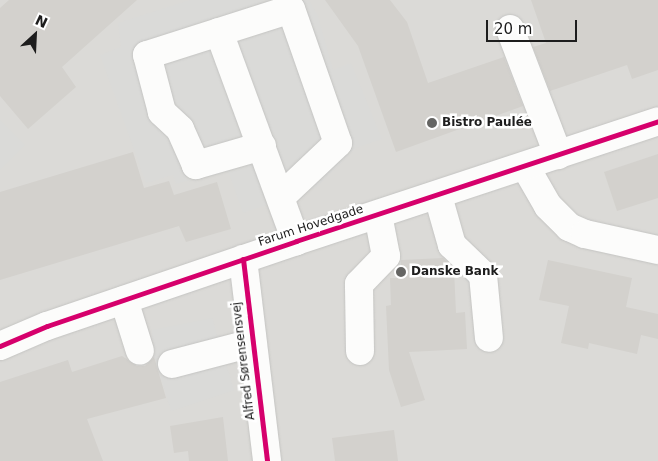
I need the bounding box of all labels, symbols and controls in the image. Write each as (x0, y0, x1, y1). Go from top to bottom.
north arrow (10, 10, 60, 60)
scale bar (488, 10, 579, 42)
text: N (33, 12, 50, 31)
text: 20 m (494, 20, 532, 38)
place label: Bistro Paulée (442, 116, 532, 130)
marker: Bistro Paulée (426, 117, 438, 129)
street label: Farum Hovedgade (257, 202, 365, 250)
place label: Danske Bank (411, 265, 498, 279)
marker: Danske Bank (395, 266, 407, 278)
street label: Alfred Sørensensvej (230, 301, 258, 421)

